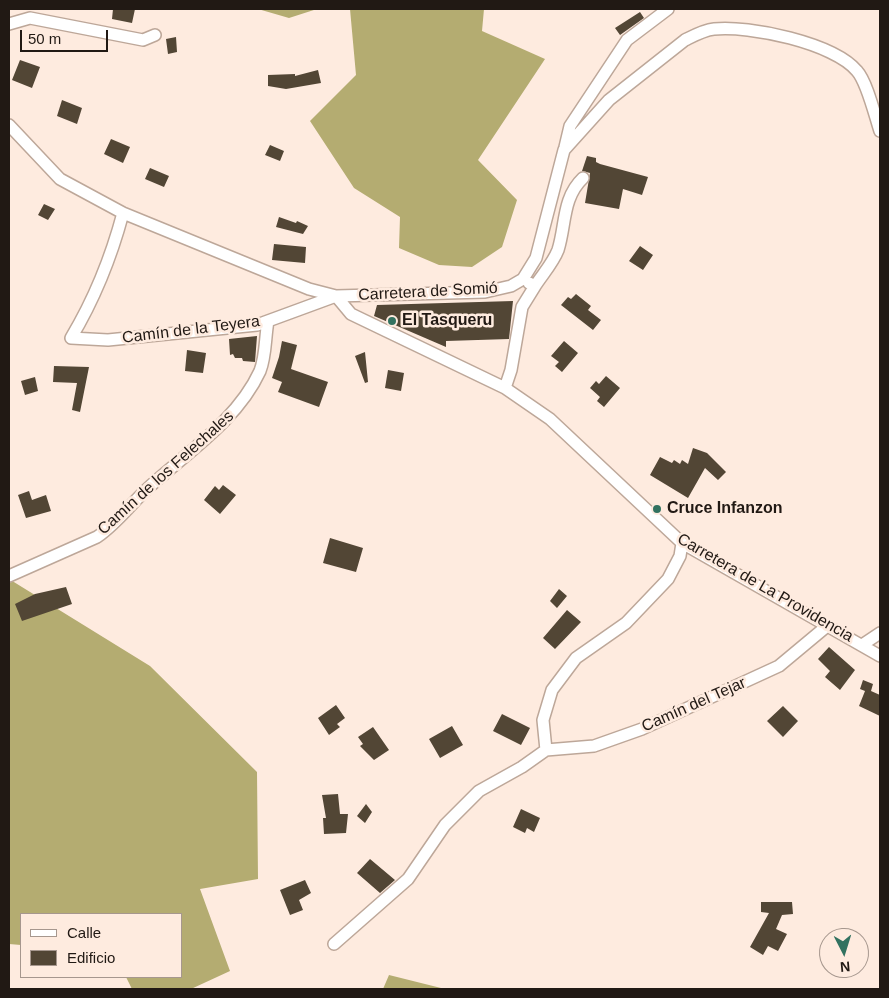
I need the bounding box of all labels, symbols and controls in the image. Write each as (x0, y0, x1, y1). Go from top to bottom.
scale bar (22, 20, 110, 52)
text: 50 m (28, 30, 61, 47)
street label: Carretera de Somió (358, 279, 498, 305)
place label: El Tasqueru (402, 311, 492, 331)
street label: Camín de la Teyera (121, 312, 261, 348)
marker: El Tasqueru (386, 315, 398, 327)
street label: Camín de los Felechales (94, 407, 238, 539)
place label: Cruce Infanzon (667, 499, 783, 519)
marker: Cruce Infanzon (651, 503, 663, 515)
street label: Carretera de La Providencia (674, 530, 856, 646)
street label: Camín del Tejar (639, 673, 749, 737)
legend (20, 913, 182, 978)
text: Calle (67, 924, 101, 941)
north arrow (819, 928, 869, 978)
text: Edificio (67, 949, 115, 966)
text: N (839, 959, 851, 975)

